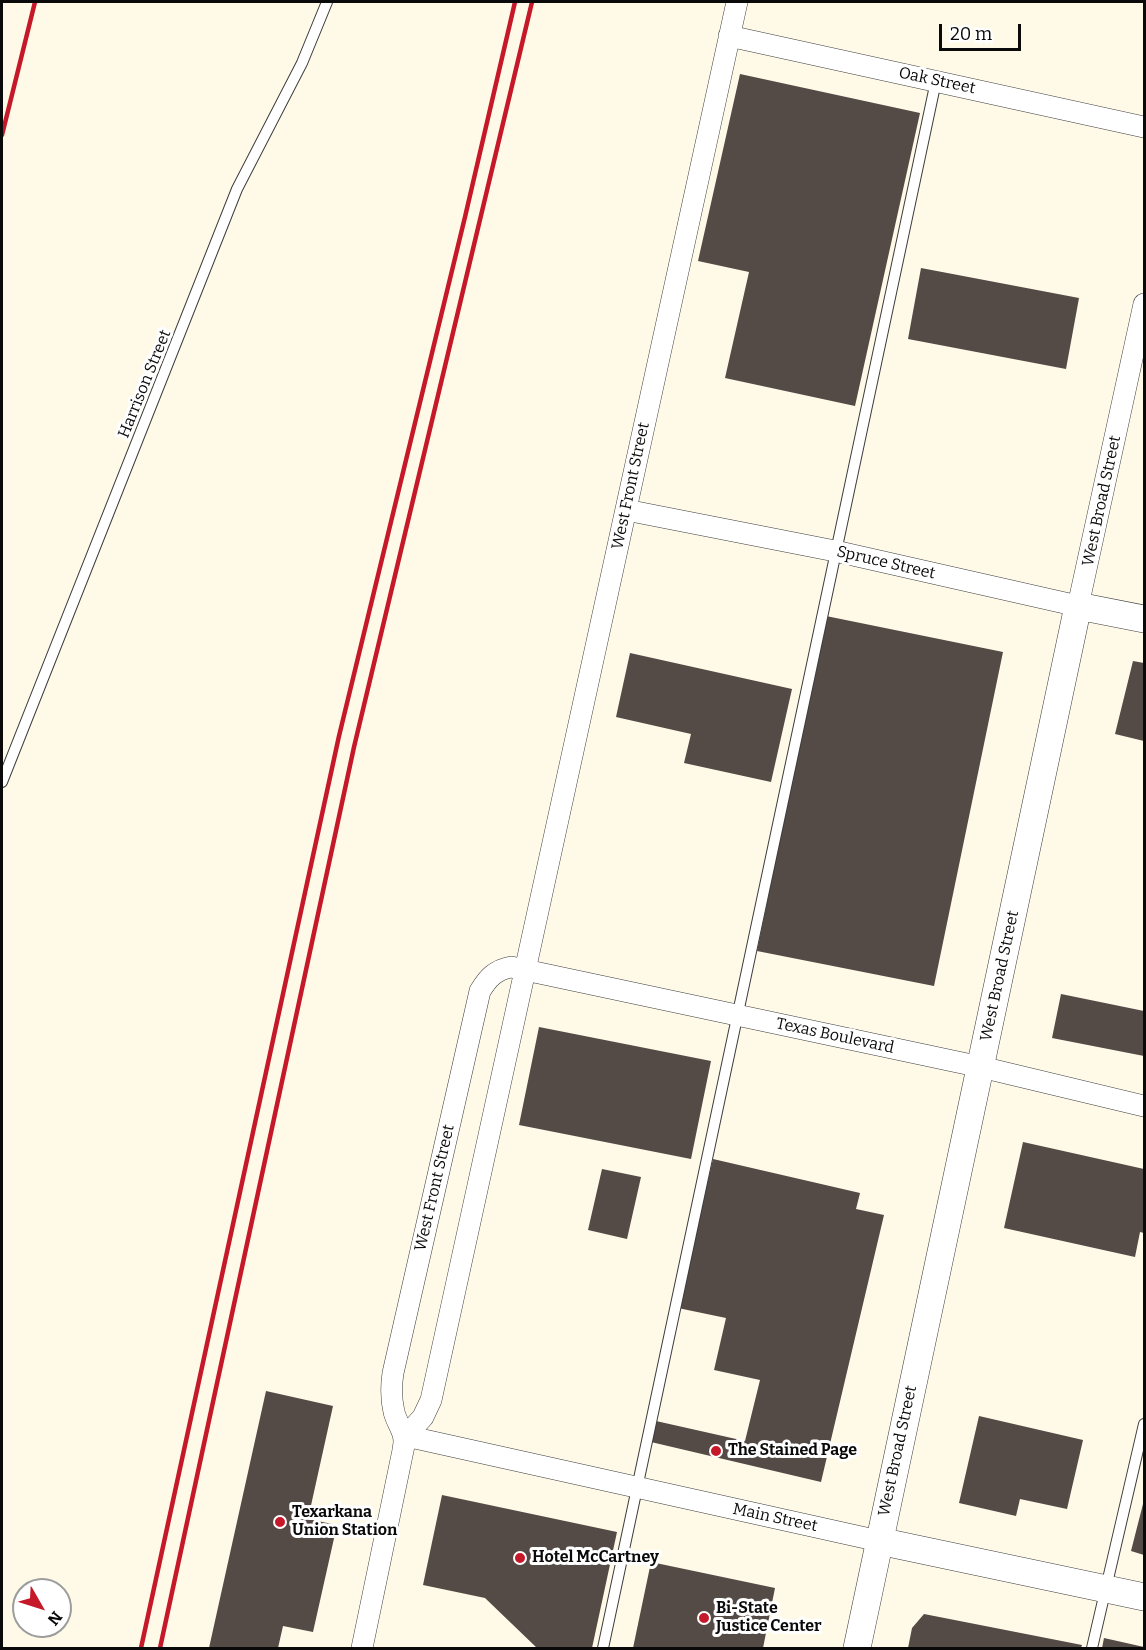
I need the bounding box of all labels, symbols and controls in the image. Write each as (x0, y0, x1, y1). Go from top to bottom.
scale bar (942, 12, 1024, 50)
text: 20 m (950, 23, 992, 45)
street label: Oak Street (897, 64, 977, 98)
street label: Harrison Street (115, 327, 175, 441)
street label: West Front Street (608, 421, 654, 551)
street label: West Broad Street (1079, 434, 1125, 568)
street label: Spruce Street (835, 542, 937, 584)
street label: West Broad Street (977, 909, 1023, 1043)
street label: Texas Boulevard (774, 1014, 896, 1058)
street label: West Front Street (411, 1123, 459, 1253)
street label: West Broad Street (875, 1384, 921, 1518)
place label: The Stained Page (728, 1441, 857, 1461)
marker: The Stained Page (709, 1444, 723, 1458)
street label: Main Street (731, 1500, 819, 1536)
place label: Texarkana Union Station (292, 1503, 397, 1541)
marker: Texarkana Union Station (273, 1515, 287, 1529)
place label: Hotel McCartney (532, 1548, 659, 1568)
marker: Hotel McCartney (513, 1551, 527, 1565)
north arrow (12, 1578, 72, 1638)
place label: Bi-State Justice Center (716, 1599, 822, 1637)
text: N (44, 1608, 66, 1629)
marker: Bi-State Justice Center (697, 1611, 711, 1625)

